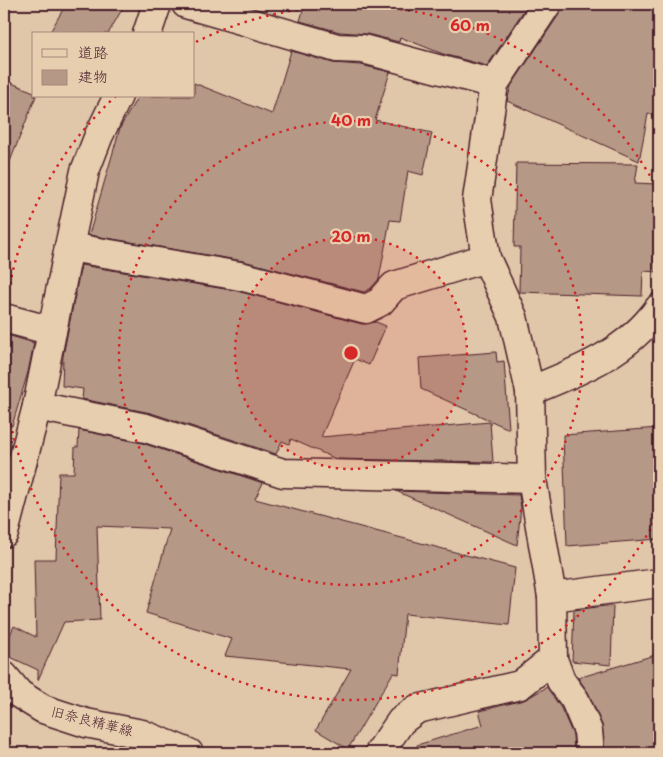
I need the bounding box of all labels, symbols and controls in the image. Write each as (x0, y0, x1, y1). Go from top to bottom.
text: 60 m (450, 13, 490, 36)
legend (32, 32, 195, 98)
text: 道路 (78, 40, 108, 63)
text: 建物 (78, 64, 108, 87)
text: 40 m (331, 108, 371, 131)
text: 20 m (332, 224, 370, 247)
centre of rings (342, 344, 360, 362)
street label: 旧奈良精華線 (49, 700, 135, 741)

